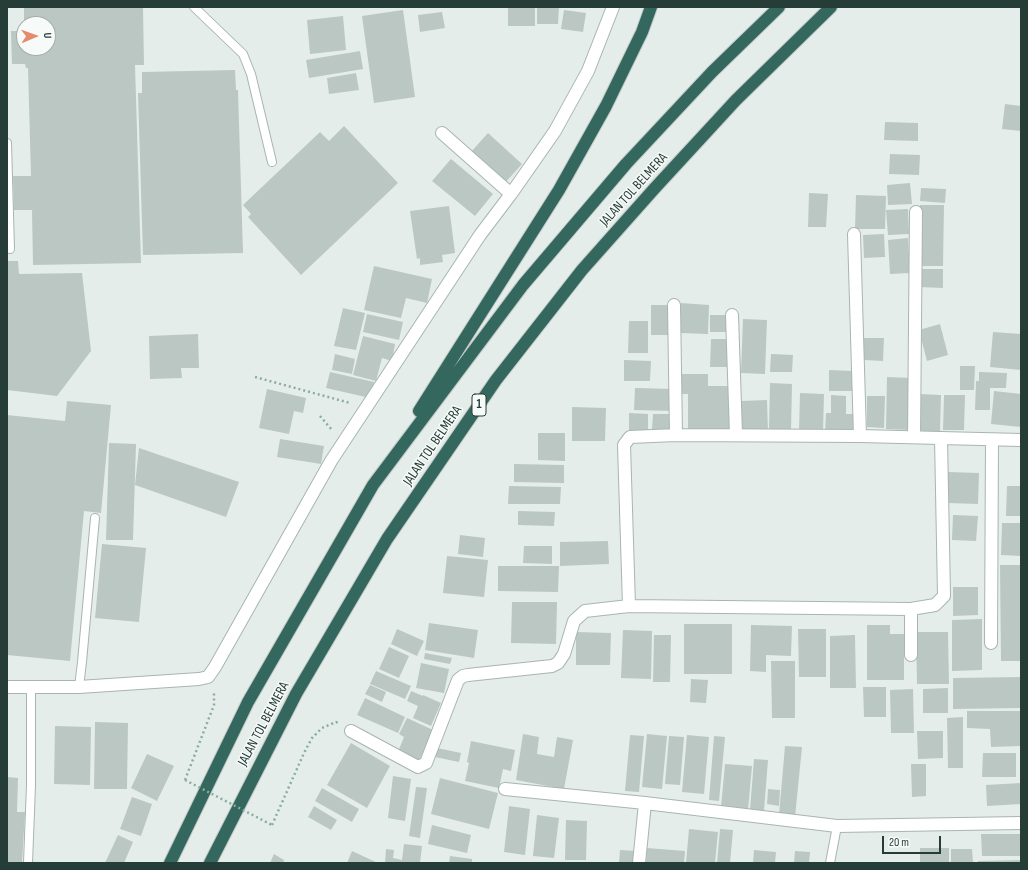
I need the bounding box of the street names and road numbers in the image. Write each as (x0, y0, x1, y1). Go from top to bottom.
street label: JALAN TOL BELMERA (597, 150, 671, 230)
road number: 1 (472, 394, 486, 416)
street label: JALAN TOL BELMERA (400, 403, 466, 489)
street label: JALAN TOL BELMERA (235, 679, 293, 769)

